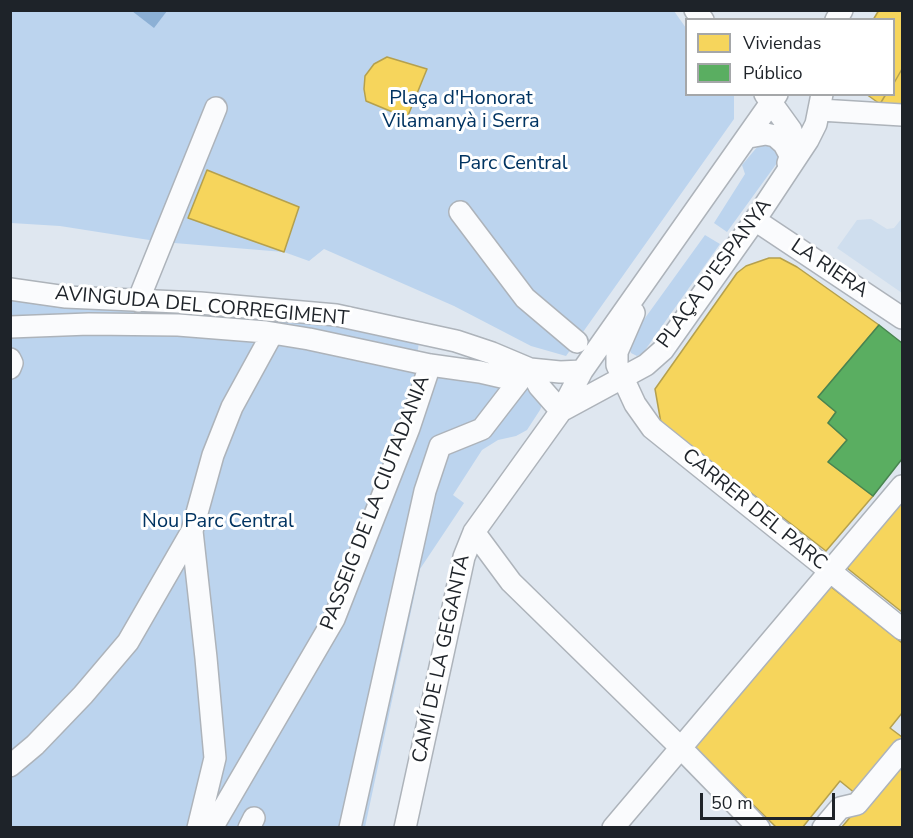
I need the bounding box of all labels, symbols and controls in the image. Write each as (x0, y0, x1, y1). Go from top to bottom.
legend (685, 18, 895, 96)
text: Viviendas (743, 31, 822, 55)
text: Público (743, 61, 803, 85)
park label: Plaça d'Honorat Vilamanyà i Serra (382, 87, 540, 134)
park label: Parc Central (458, 152, 568, 176)
street label: PLAÇA D'ESPANYA (653, 194, 777, 354)
street label: LA RIERA (786, 234, 872, 304)
street label: AVINGUDA DEL CORREGIMENT (54, 282, 350, 332)
street label: PASSEIG DE LA CIUTADANIA (316, 372, 436, 634)
street label: CARRER DEL PARC (677, 444, 831, 576)
park label: Nou Parc Central (142, 510, 294, 534)
street label: CAMÍ DE LA GEGANTA (408, 553, 476, 765)
scale bar (703, 781, 838, 819)
text: 50 m (711, 791, 753, 815)

